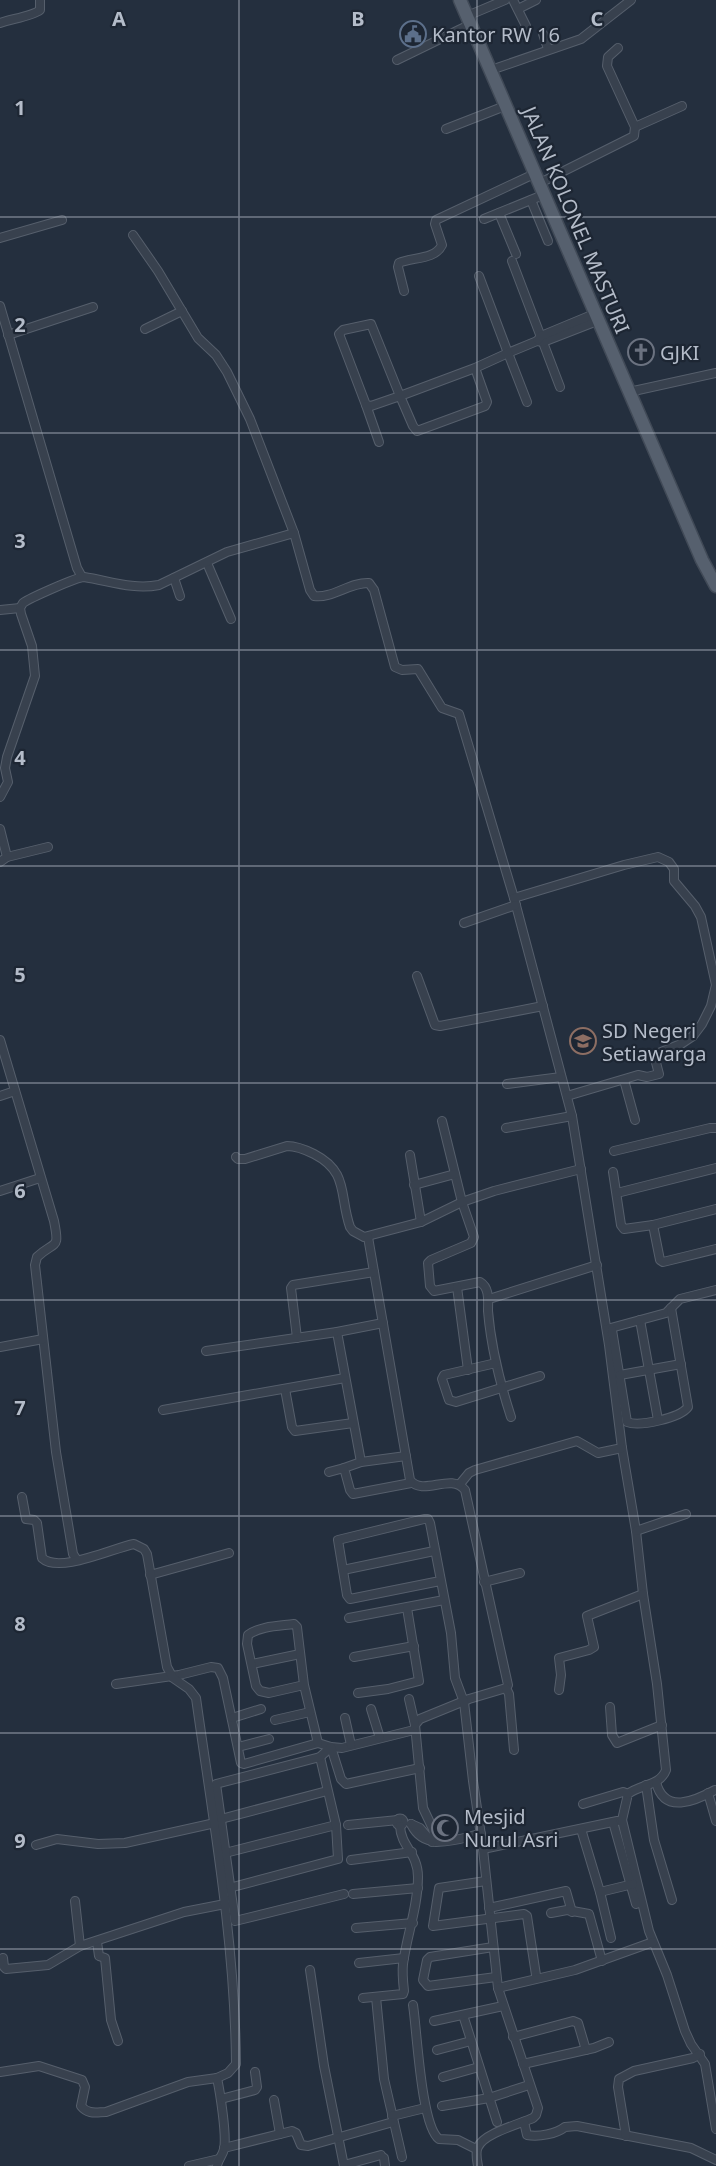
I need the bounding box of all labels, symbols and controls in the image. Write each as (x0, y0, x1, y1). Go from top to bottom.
text: A (112, 5, 126, 32)
text: B (351, 5, 365, 32)
text: C (591, 5, 604, 32)
public building icon: Kantor RW 16 (398, 19, 428, 49)
place label: Kantor RW 16 (432, 21, 560, 48)
text: 1 (14, 94, 26, 121)
street label: JALAN KOLONEL MASTURI (515, 101, 636, 338)
text: 2 (14, 311, 26, 338)
church icon: GJKI (626, 337, 656, 367)
place label: GJKI (660, 339, 699, 366)
text: 3 (14, 527, 26, 554)
text: 4 (14, 744, 26, 771)
text: 5 (14, 961, 26, 988)
place label: SD Negeri Setiawarga (602, 1017, 706, 1067)
school or university icon: SD Negeri Setiawarga (568, 1026, 598, 1056)
text: 6 (14, 1177, 26, 1204)
text: 7 (14, 1394, 26, 1421)
text: 8 (14, 1610, 26, 1637)
place label: Mesjid Nurul Asri (464, 1803, 558, 1853)
mosque icon: Mesjid Nurul Asri (430, 1813, 460, 1843)
text: 9 (14, 1827, 26, 1854)

